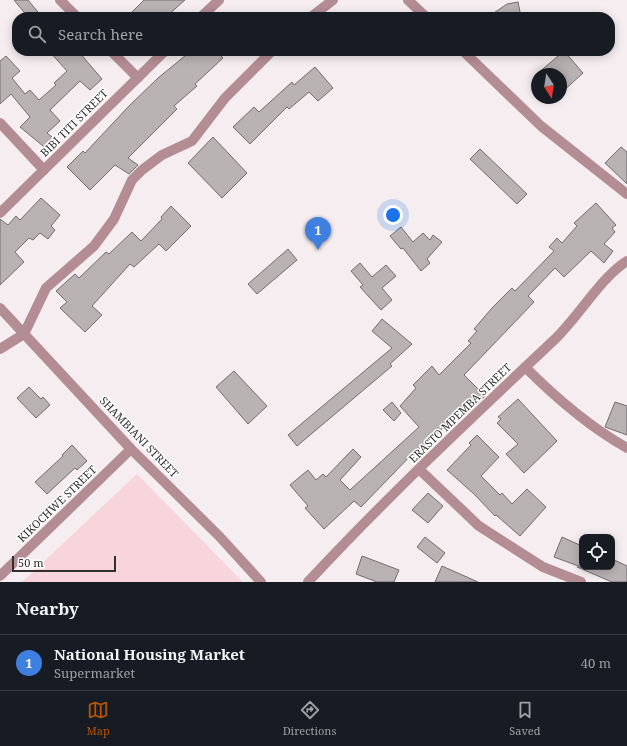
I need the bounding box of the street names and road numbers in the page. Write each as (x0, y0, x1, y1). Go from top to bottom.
street label: BIBI TITI STREET (37, 85, 111, 160)
street label: ERASTO MPEMBA STREET (405, 359, 514, 466)
street label: SHAMBIANI STREET (97, 393, 182, 481)
street label: KIKOCHWE STREET (14, 462, 100, 545)

